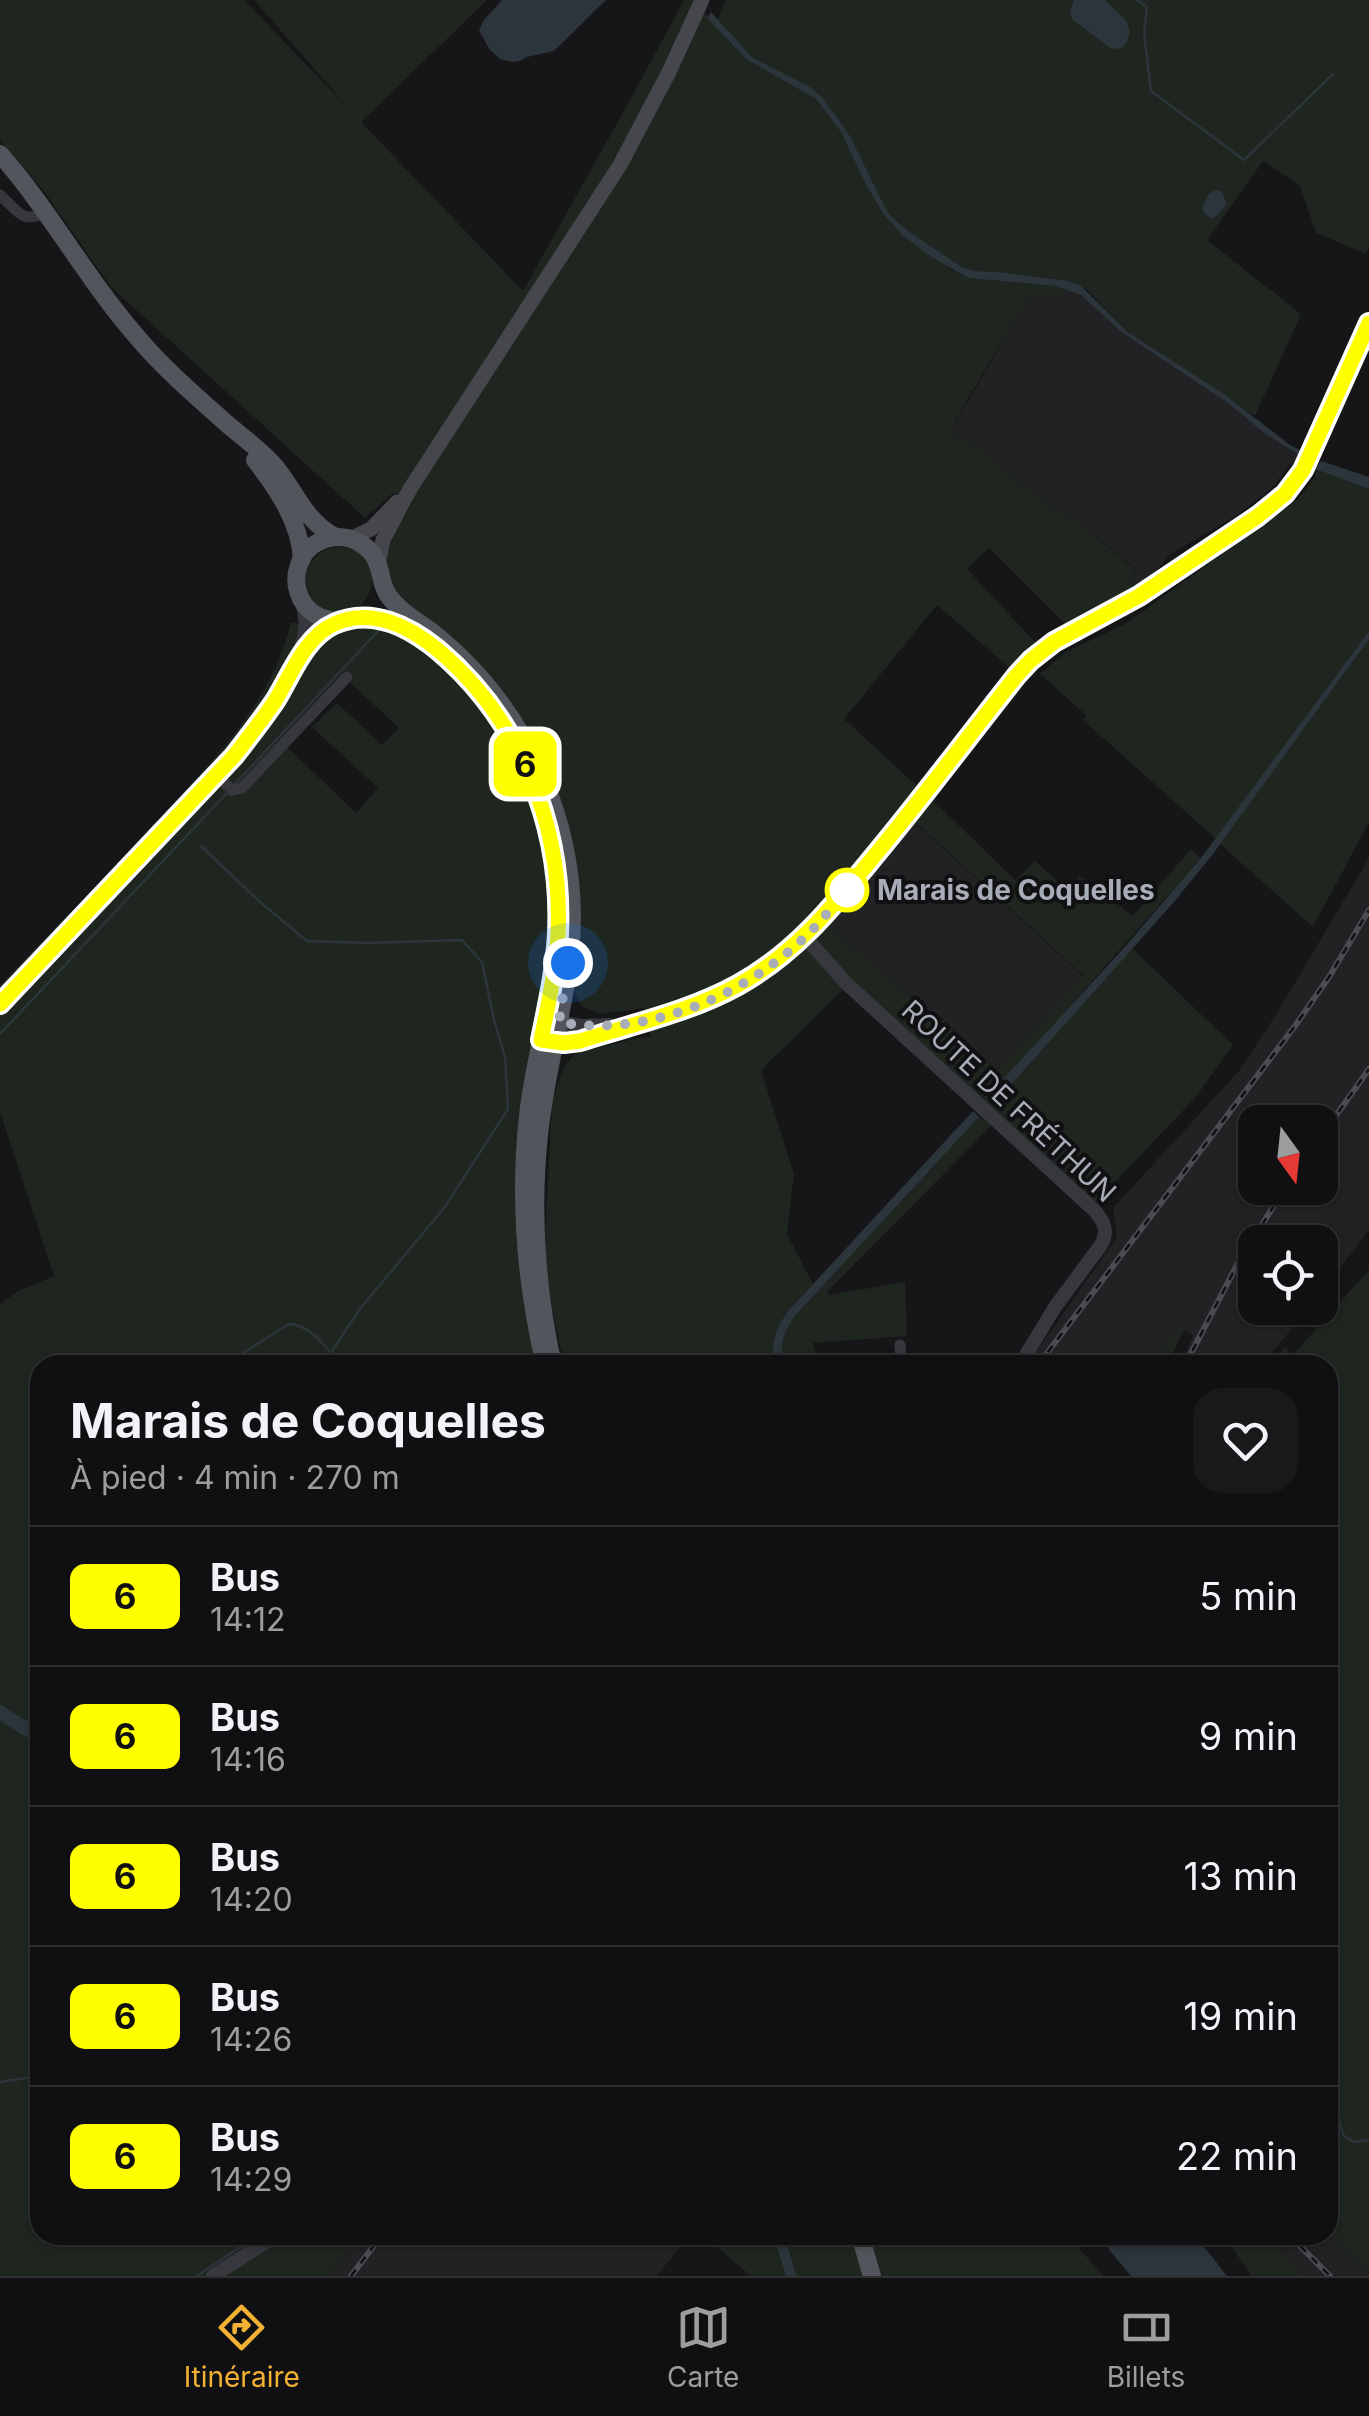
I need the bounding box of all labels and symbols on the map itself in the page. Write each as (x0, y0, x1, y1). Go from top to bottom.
line badge: 6 (492, 732, 558, 796)
marker: Marais de Coquelles (826, 869, 868, 911)
place label: Marais de Coquelles (877, 873, 1155, 907)
your location (543, 938, 593, 988)
street label: ROUTE DE FRÉTHUN (895, 992, 1124, 1209)
north arrow (1238, 1105, 1338, 1205)

